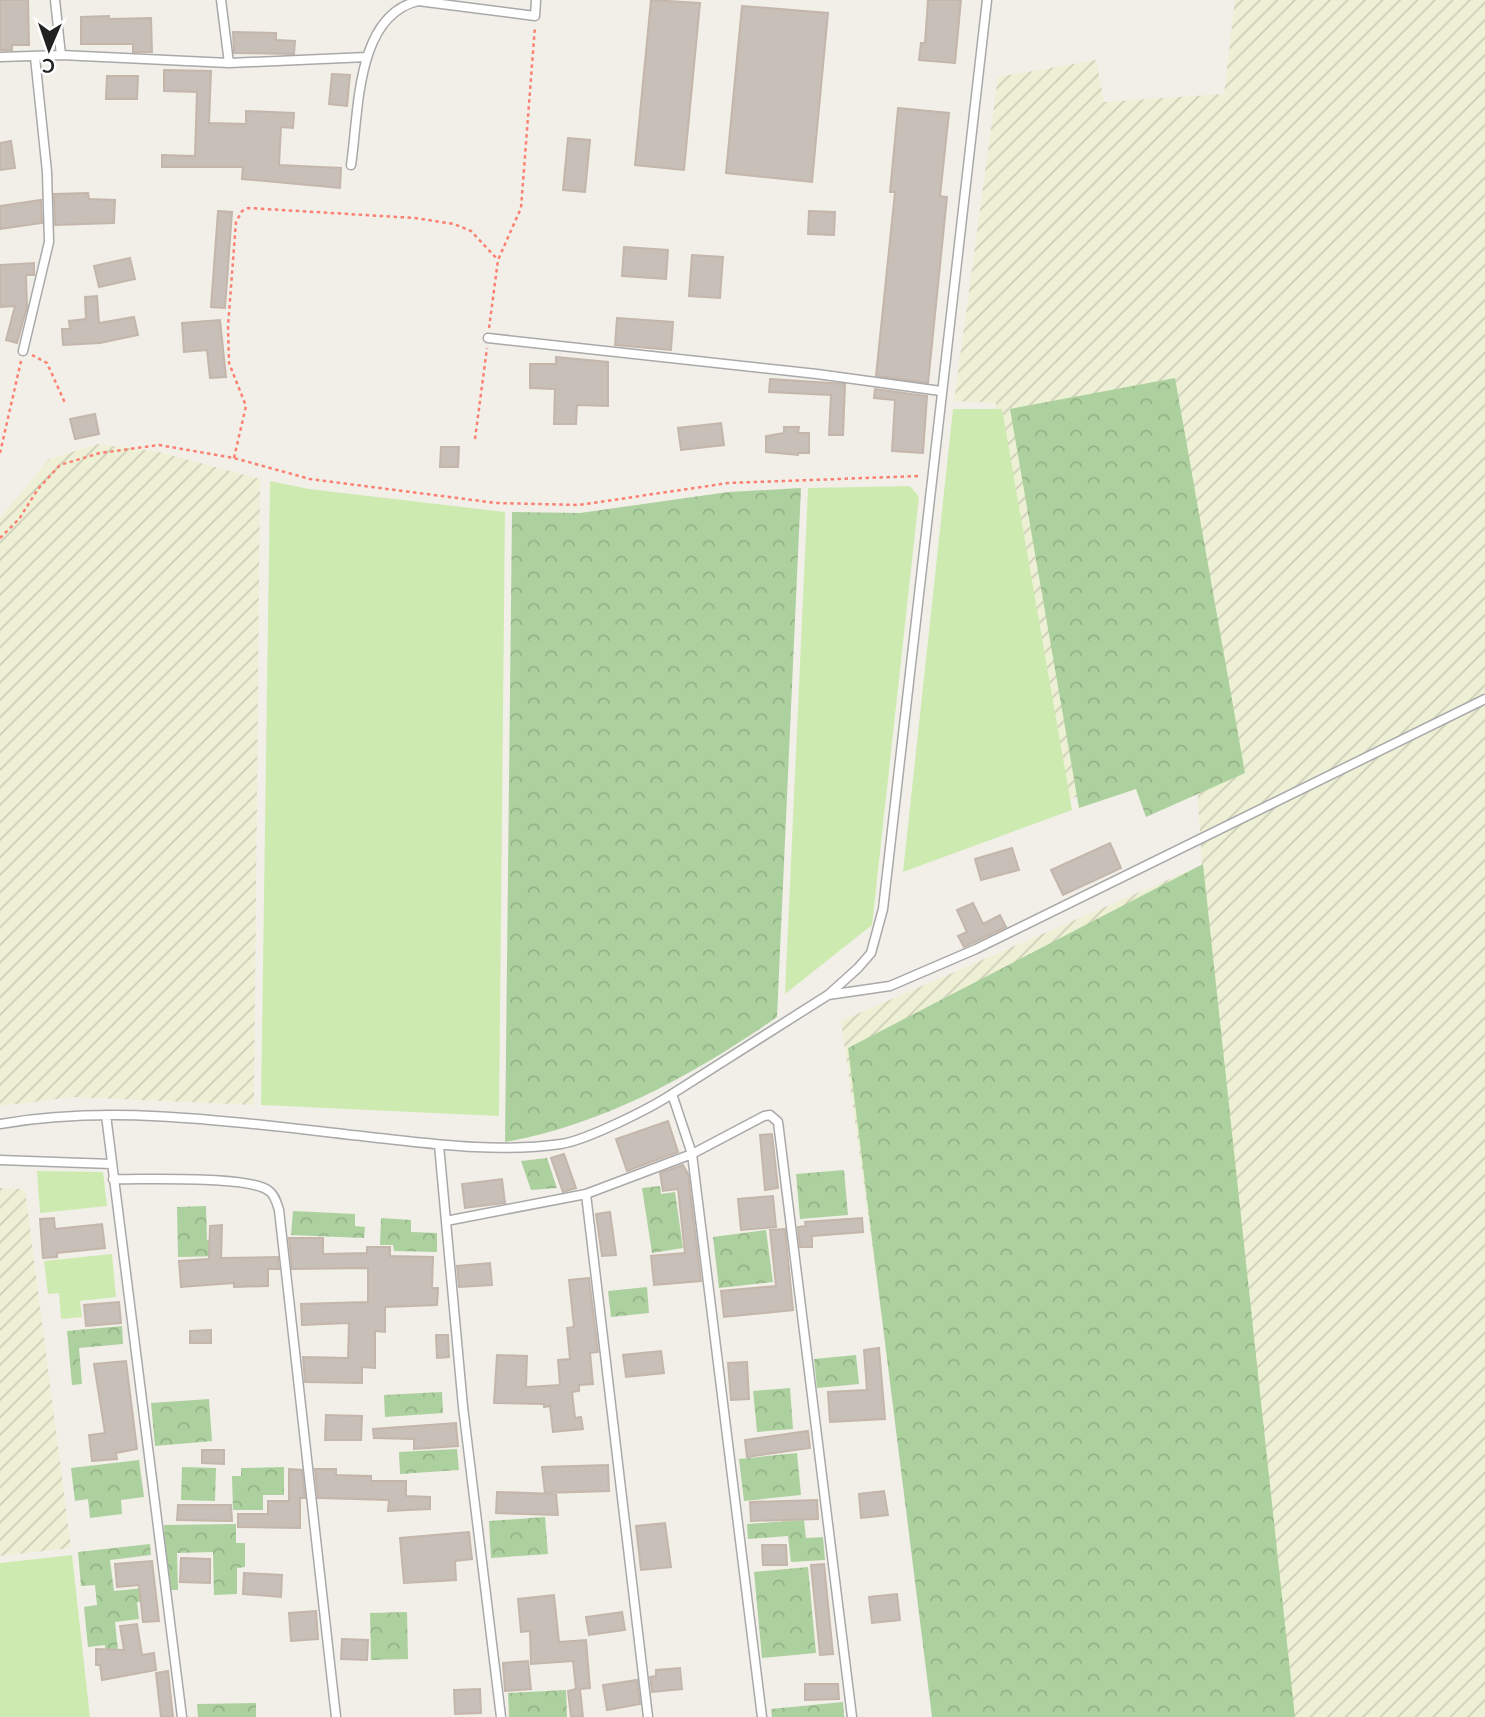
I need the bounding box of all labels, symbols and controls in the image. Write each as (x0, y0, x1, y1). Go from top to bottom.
north arrow (14, 14, 84, 84)
text: С (41, 55, 55, 78)

